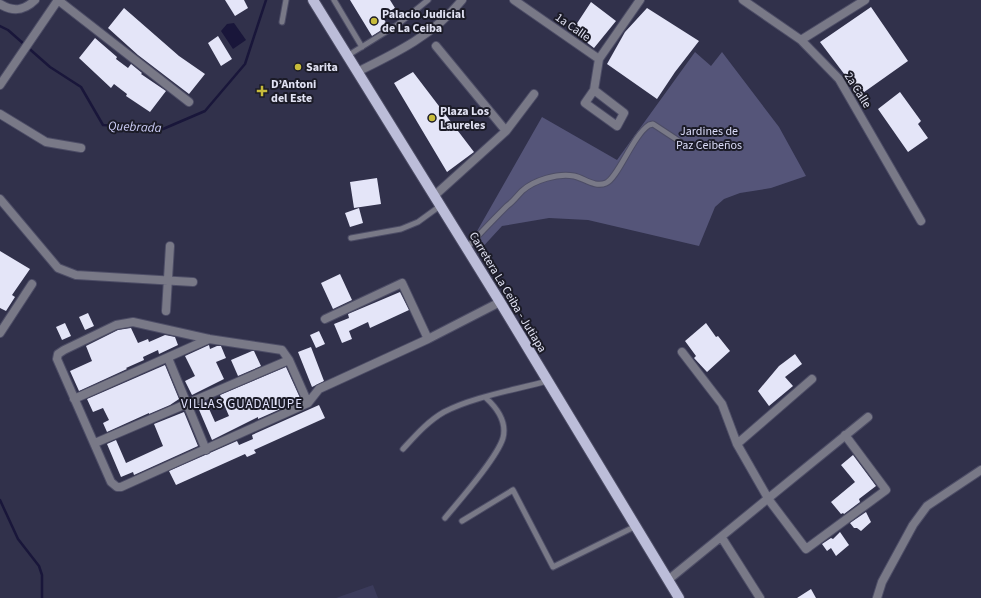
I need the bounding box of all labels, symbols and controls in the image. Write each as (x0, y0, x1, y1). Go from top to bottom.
place label: Palacio Judicial de La Ceiba (382, 6, 465, 37)
street label: 1a Calle (552, 9, 594, 46)
marker: Palacio Judicial de La Ceiba (369, 16, 379, 26)
place label: Sarita (306, 59, 338, 76)
marker: Sarita (293, 62, 303, 72)
street label: 2a Calle (840, 69, 875, 112)
place label: D’Antoni del Este (271, 76, 316, 107)
marker: D’Antoni del Este (256, 85, 268, 97)
place label: Plaza Los Laureles (440, 103, 489, 134)
marker: Plaza Los Laureles (427, 113, 437, 123)
water label: Quebrada (108, 117, 162, 137)
park label: Jardines de Paz Ceibeños (676, 123, 742, 154)
street label: Carretera La Ceiba - Jutiapa (465, 229, 550, 356)
district label: VILLAS GUADALUPE (181, 395, 303, 413)

